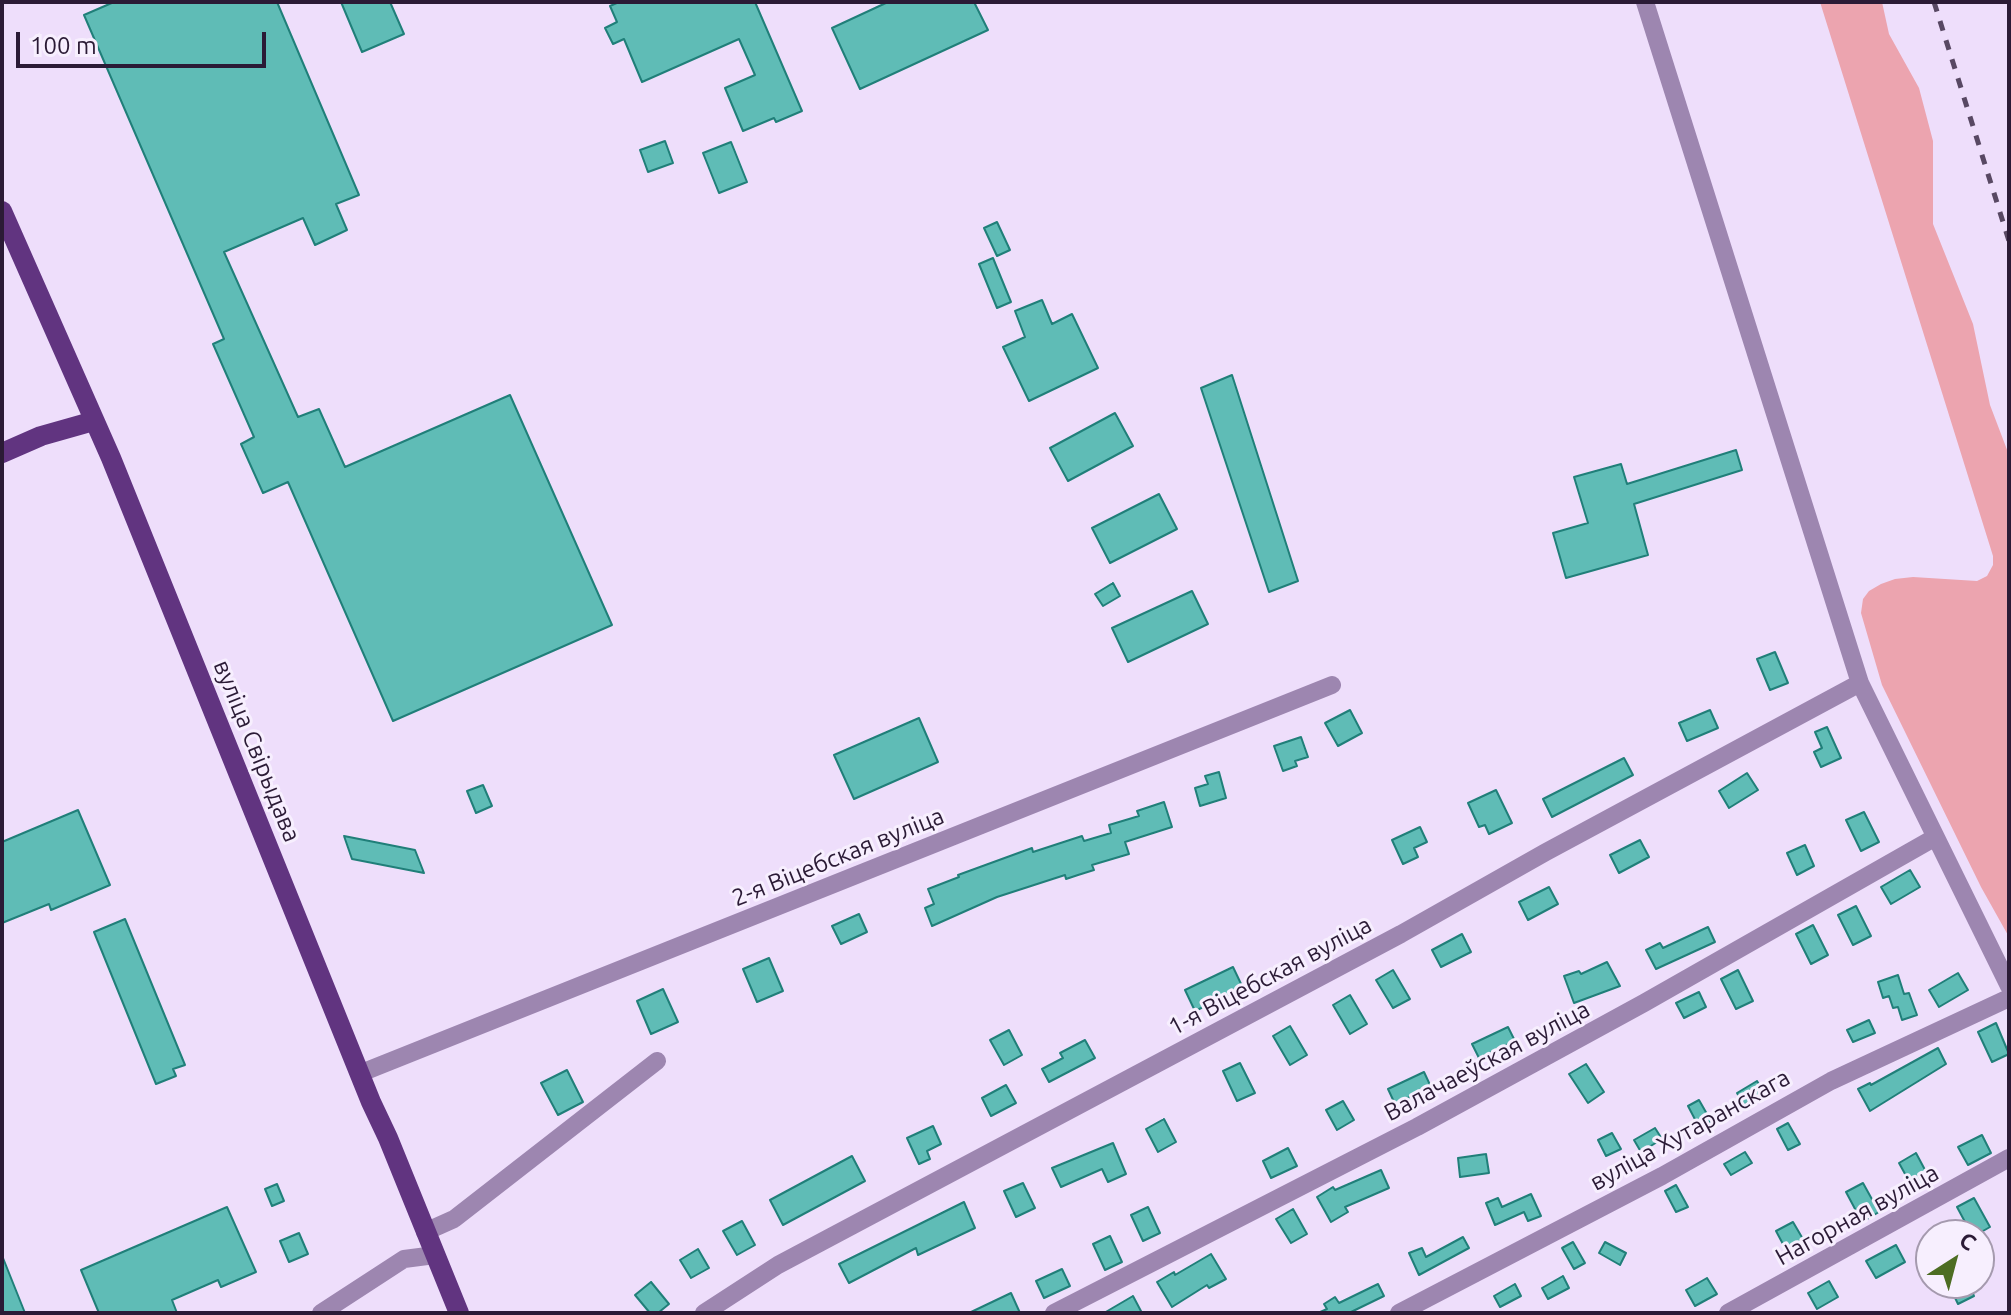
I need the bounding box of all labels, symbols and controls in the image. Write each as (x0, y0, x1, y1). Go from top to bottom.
scale bar (20, 16, 270, 66)
text: 100 m (30, 32, 97, 59)
street label: вуліца Свірыдава (207, 656, 307, 846)
street label: 2-я Віцебская вуліца (728, 801, 948, 913)
street label: 1-я Віцебская вуліца (1163, 910, 1377, 1042)
street label: Валачаеўская вуліца (1379, 995, 1595, 1127)
street label: вуліца Хутаранскага (1585, 1063, 1795, 1197)
street label: Нагорная вуліца (1770, 1158, 1944, 1272)
north arrow (1915, 1219, 1995, 1299)
text: С (1955, 1227, 1981, 1255)

